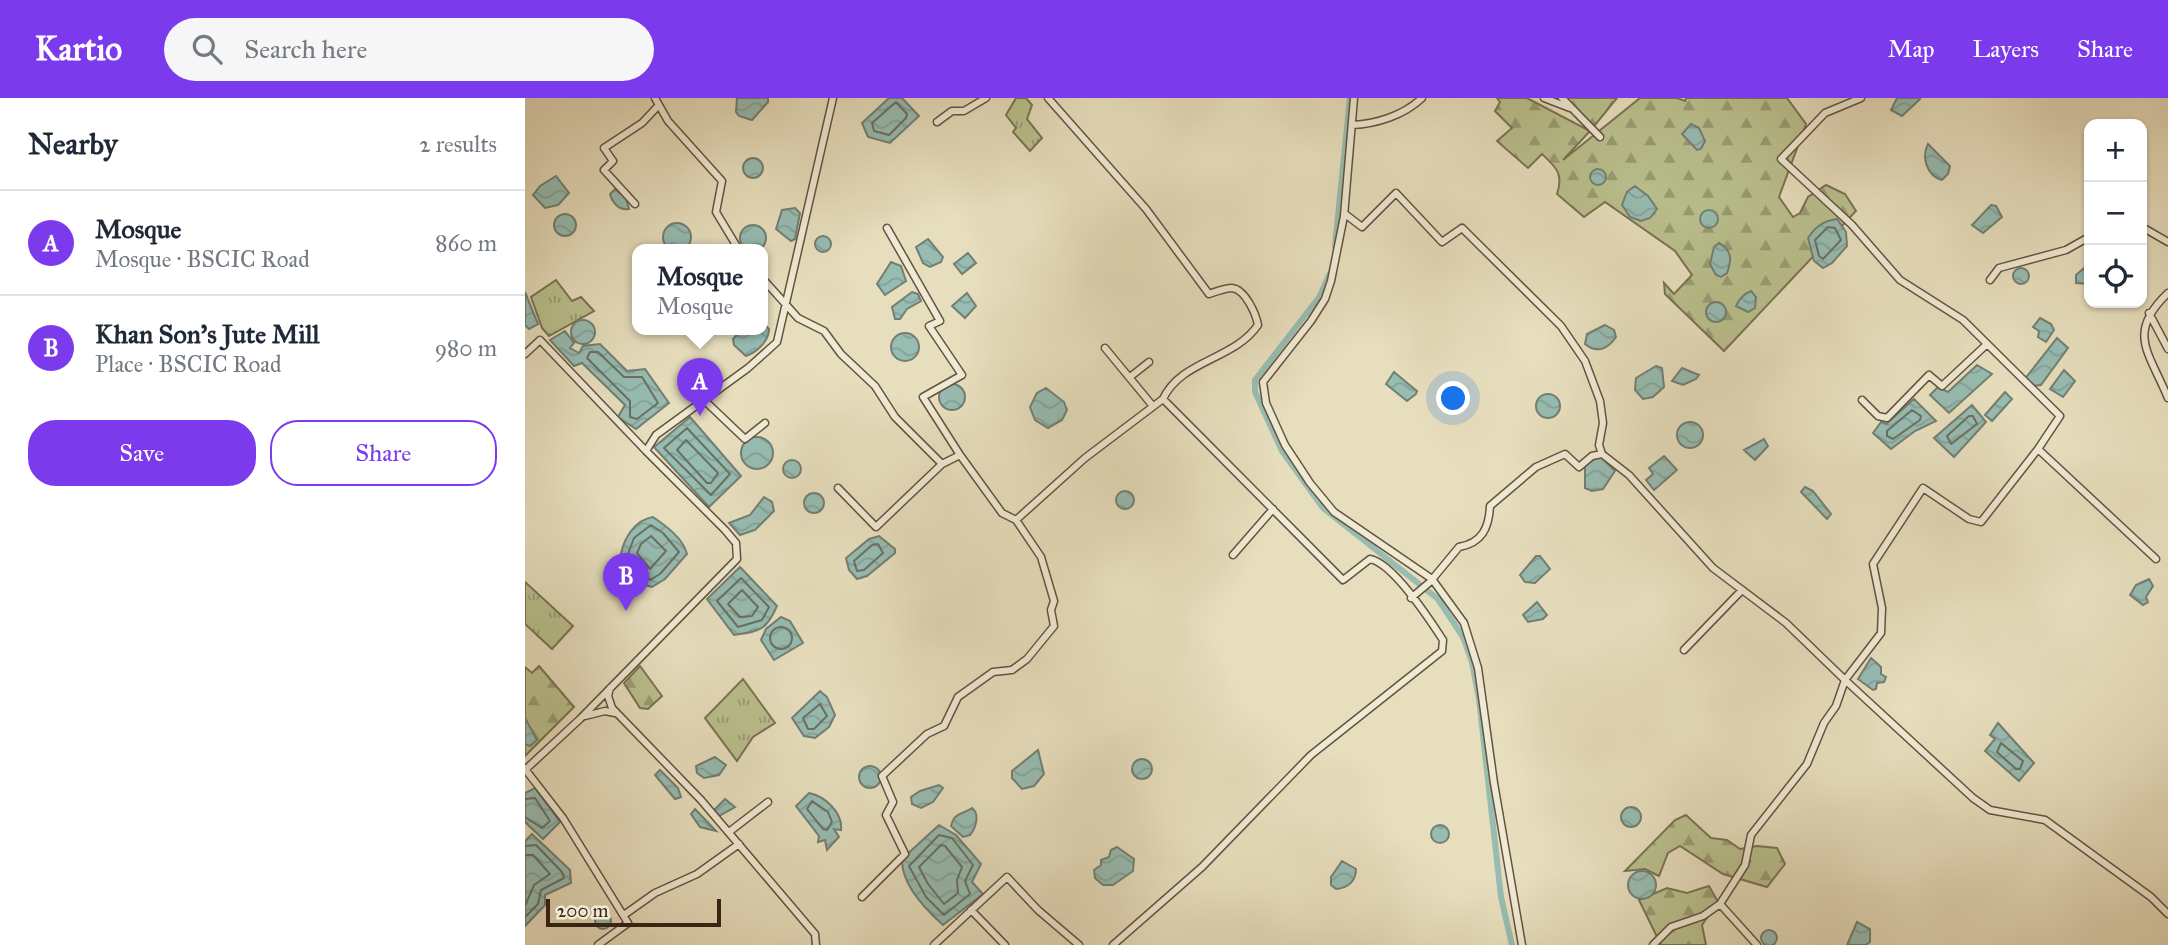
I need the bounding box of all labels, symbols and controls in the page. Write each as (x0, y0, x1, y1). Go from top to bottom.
search box (164, 18, 654, 81)
text: Kartio (35, 29, 122, 69)
icon: search (188, 30, 226, 68)
text: Search here (244, 33, 367, 65)
text: Map (1888, 34, 1935, 64)
text: Layers (1973, 34, 2039, 64)
text: Share (2077, 34, 2133, 64)
map controls (2084, 119, 2147, 308)
button: + (2084, 119, 2147, 182)
text: Nearby (28, 126, 118, 162)
text: 2 results (419, 130, 497, 158)
button: − (2084, 182, 2147, 245)
text: Mosque (95, 213, 181, 245)
text: A (43, 229, 59, 257)
text: 860 m (435, 229, 497, 257)
popup (632, 244, 768, 335)
text: Mosque · BSCIC Road (95, 245, 310, 273)
button: locate (2084, 245, 2147, 308)
text: Mosque (657, 260, 743, 292)
text: Mosque (657, 292, 733, 320)
text: Khan Son's Jute Mill (95, 318, 320, 350)
text: B (43, 334, 59, 362)
text: 980 m (435, 334, 497, 362)
text: Place · BSCIC Road (95, 350, 282, 378)
pin: A (677, 358, 723, 416)
your location (1436, 381, 1470, 415)
button: Save (28, 420, 256, 486)
button: Share (270, 420, 497, 486)
pin: B (603, 553, 649, 611)
scale bar (546, 896, 721, 928)
text: 200 m (557, 899, 609, 922)

